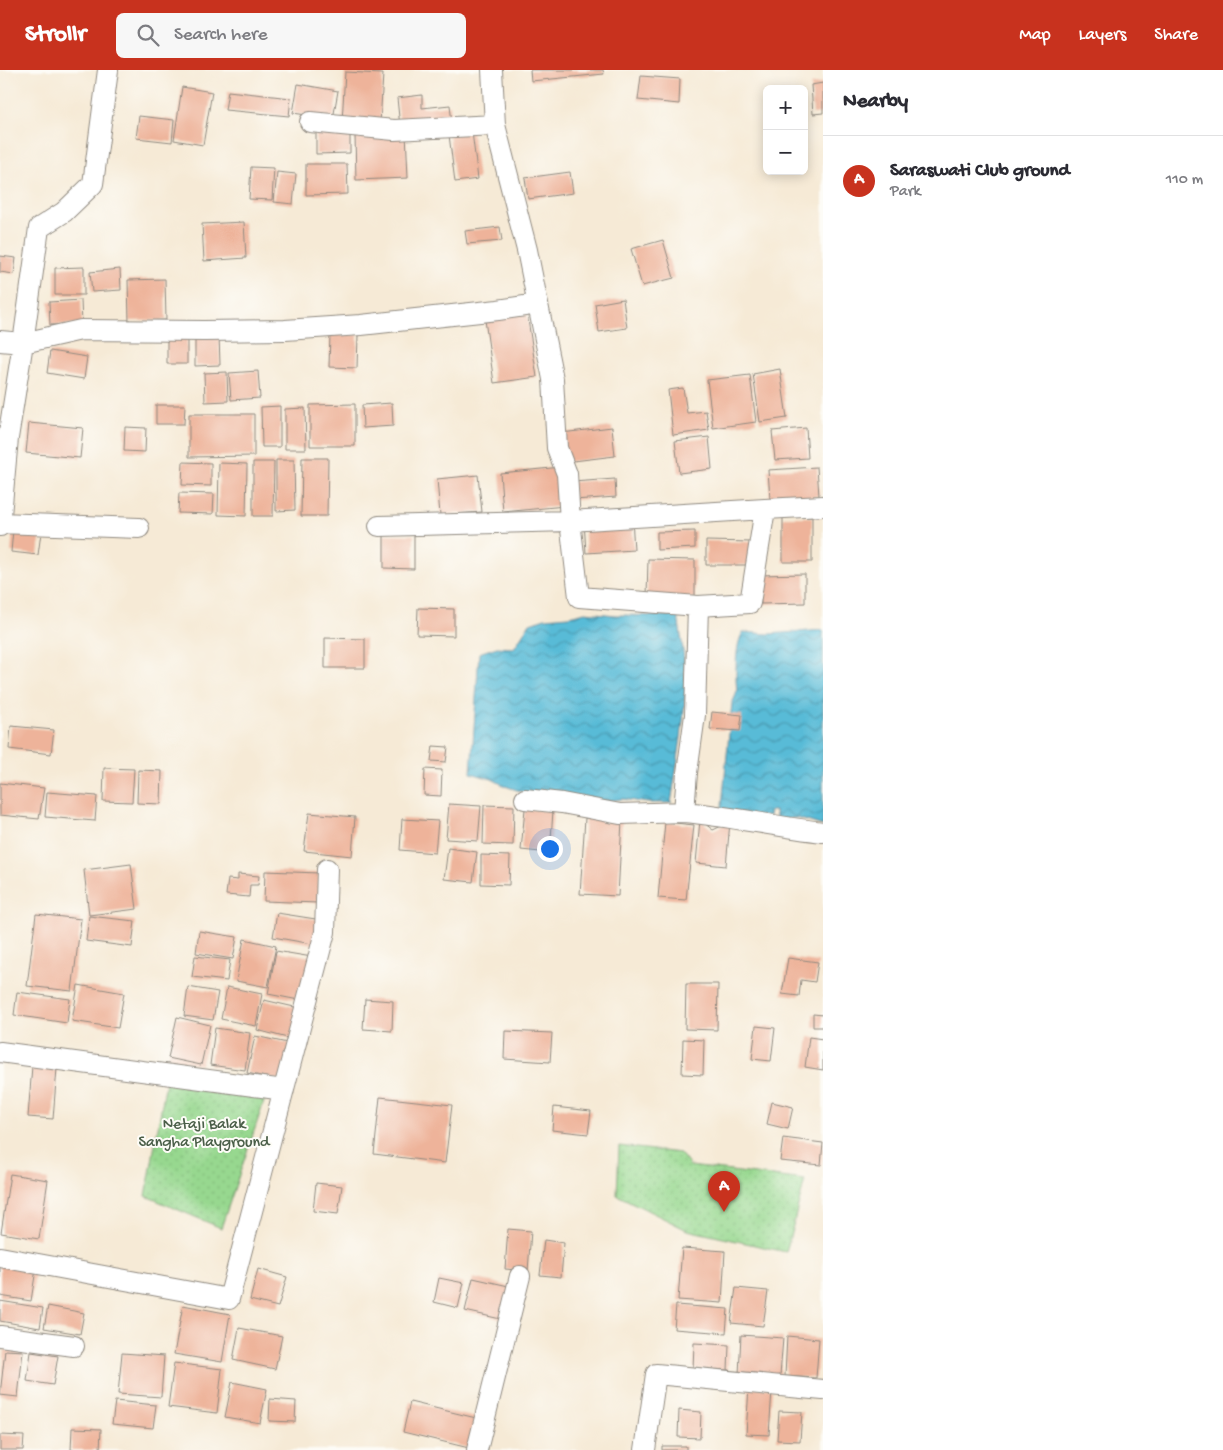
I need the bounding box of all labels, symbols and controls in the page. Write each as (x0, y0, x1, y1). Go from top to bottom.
search box (116, 13, 466, 58)
text: Strollr (25, 21, 86, 50)
icon: search (134, 21, 162, 49)
text: Search here (174, 24, 268, 47)
text: Map (1019, 25, 1051, 46)
text: Layers (1079, 25, 1126, 46)
text: Share (1154, 25, 1198, 46)
map controls (763, 85, 808, 175)
button: + (763, 85, 808, 130)
text: Nearby (843, 90, 908, 115)
button: − (763, 130, 808, 175)
text: Saraswati Club ground (890, 160, 1070, 183)
text: A (854, 171, 864, 190)
text: 110 m (1166, 171, 1203, 190)
text: Park (890, 183, 921, 202)
your location (537, 836, 563, 862)
park label: Netaji Balak Sangha Playground (139, 1116, 271, 1153)
pin: A (708, 1171, 740, 1212)

